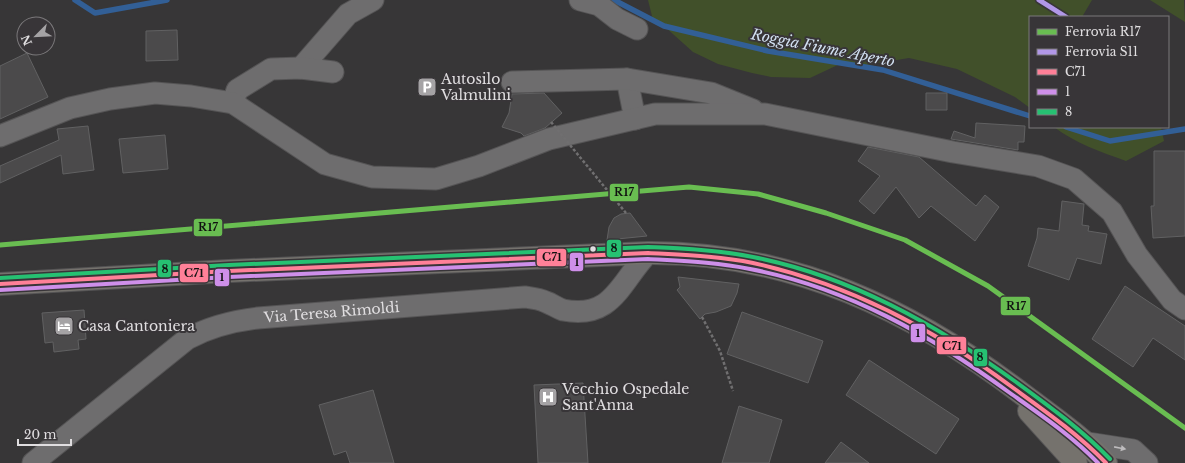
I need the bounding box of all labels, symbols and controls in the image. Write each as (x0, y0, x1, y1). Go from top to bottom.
north arrow (16, 16, 56, 56)
legend (1029, 16, 1169, 128)
water label: Roggia Fiume Aperto (749, 24, 897, 71)
text: Ferrovia R17 (1065, 24, 1142, 39)
text: N (18, 32, 35, 48)
text: Ferrovia S11 (1065, 44, 1138, 59)
text: C71 (1065, 64, 1086, 79)
place label: Autosilo Valmulini (440, 70, 511, 104)
parking icon: Autosilo Valmulini (416, 76, 438, 98)
text: 1 (1065, 84, 1070, 99)
text: 8 (1065, 104, 1072, 119)
line badge: R17 (609, 183, 639, 202)
text: R17 (614, 185, 634, 199)
line badge: R17 (193, 218, 223, 237)
text: R17 (198, 220, 218, 234)
line badge: 8 (606, 239, 622, 258)
text: 8 (611, 241, 618, 255)
unlabelled marker (588, 244, 598, 254)
line badge: C71 (536, 248, 567, 267)
text: C71 (542, 250, 562, 264)
line badge: 1 (569, 252, 584, 272)
text: 1 (575, 255, 580, 269)
line badge: 8 (157, 259, 172, 278)
text: 8 (162, 262, 169, 276)
line badge: C71 (179, 263, 209, 283)
text: C71 (184, 266, 204, 280)
line badge: 1 (214, 268, 230, 287)
text: 1 (220, 270, 225, 284)
line badge: R17 (1000, 296, 1031, 316)
street label: Via Teresa Rimoldi (262, 298, 400, 327)
text: R17 (1006, 299, 1026, 313)
hotel icon: Casa Cantoniera (53, 315, 75, 337)
place label: Casa Cantoniera (78, 317, 195, 335)
line badge: 1 (910, 323, 926, 343)
text: 1 (916, 326, 921, 340)
line badge: C71 (936, 336, 967, 355)
text: C71 (942, 339, 962, 353)
line badge: 8 (973, 348, 988, 367)
text: 8 (977, 350, 984, 364)
place label: Vecchio Ospedale Sant'Anna (561, 380, 689, 414)
hospital icon: Vecchio Ospedale Sant'Anna (537, 386, 559, 408)
scale bar (18, 421, 71, 447)
text: 20 m (24, 427, 56, 442)
one-way arrow (1114, 445, 1126, 451)

